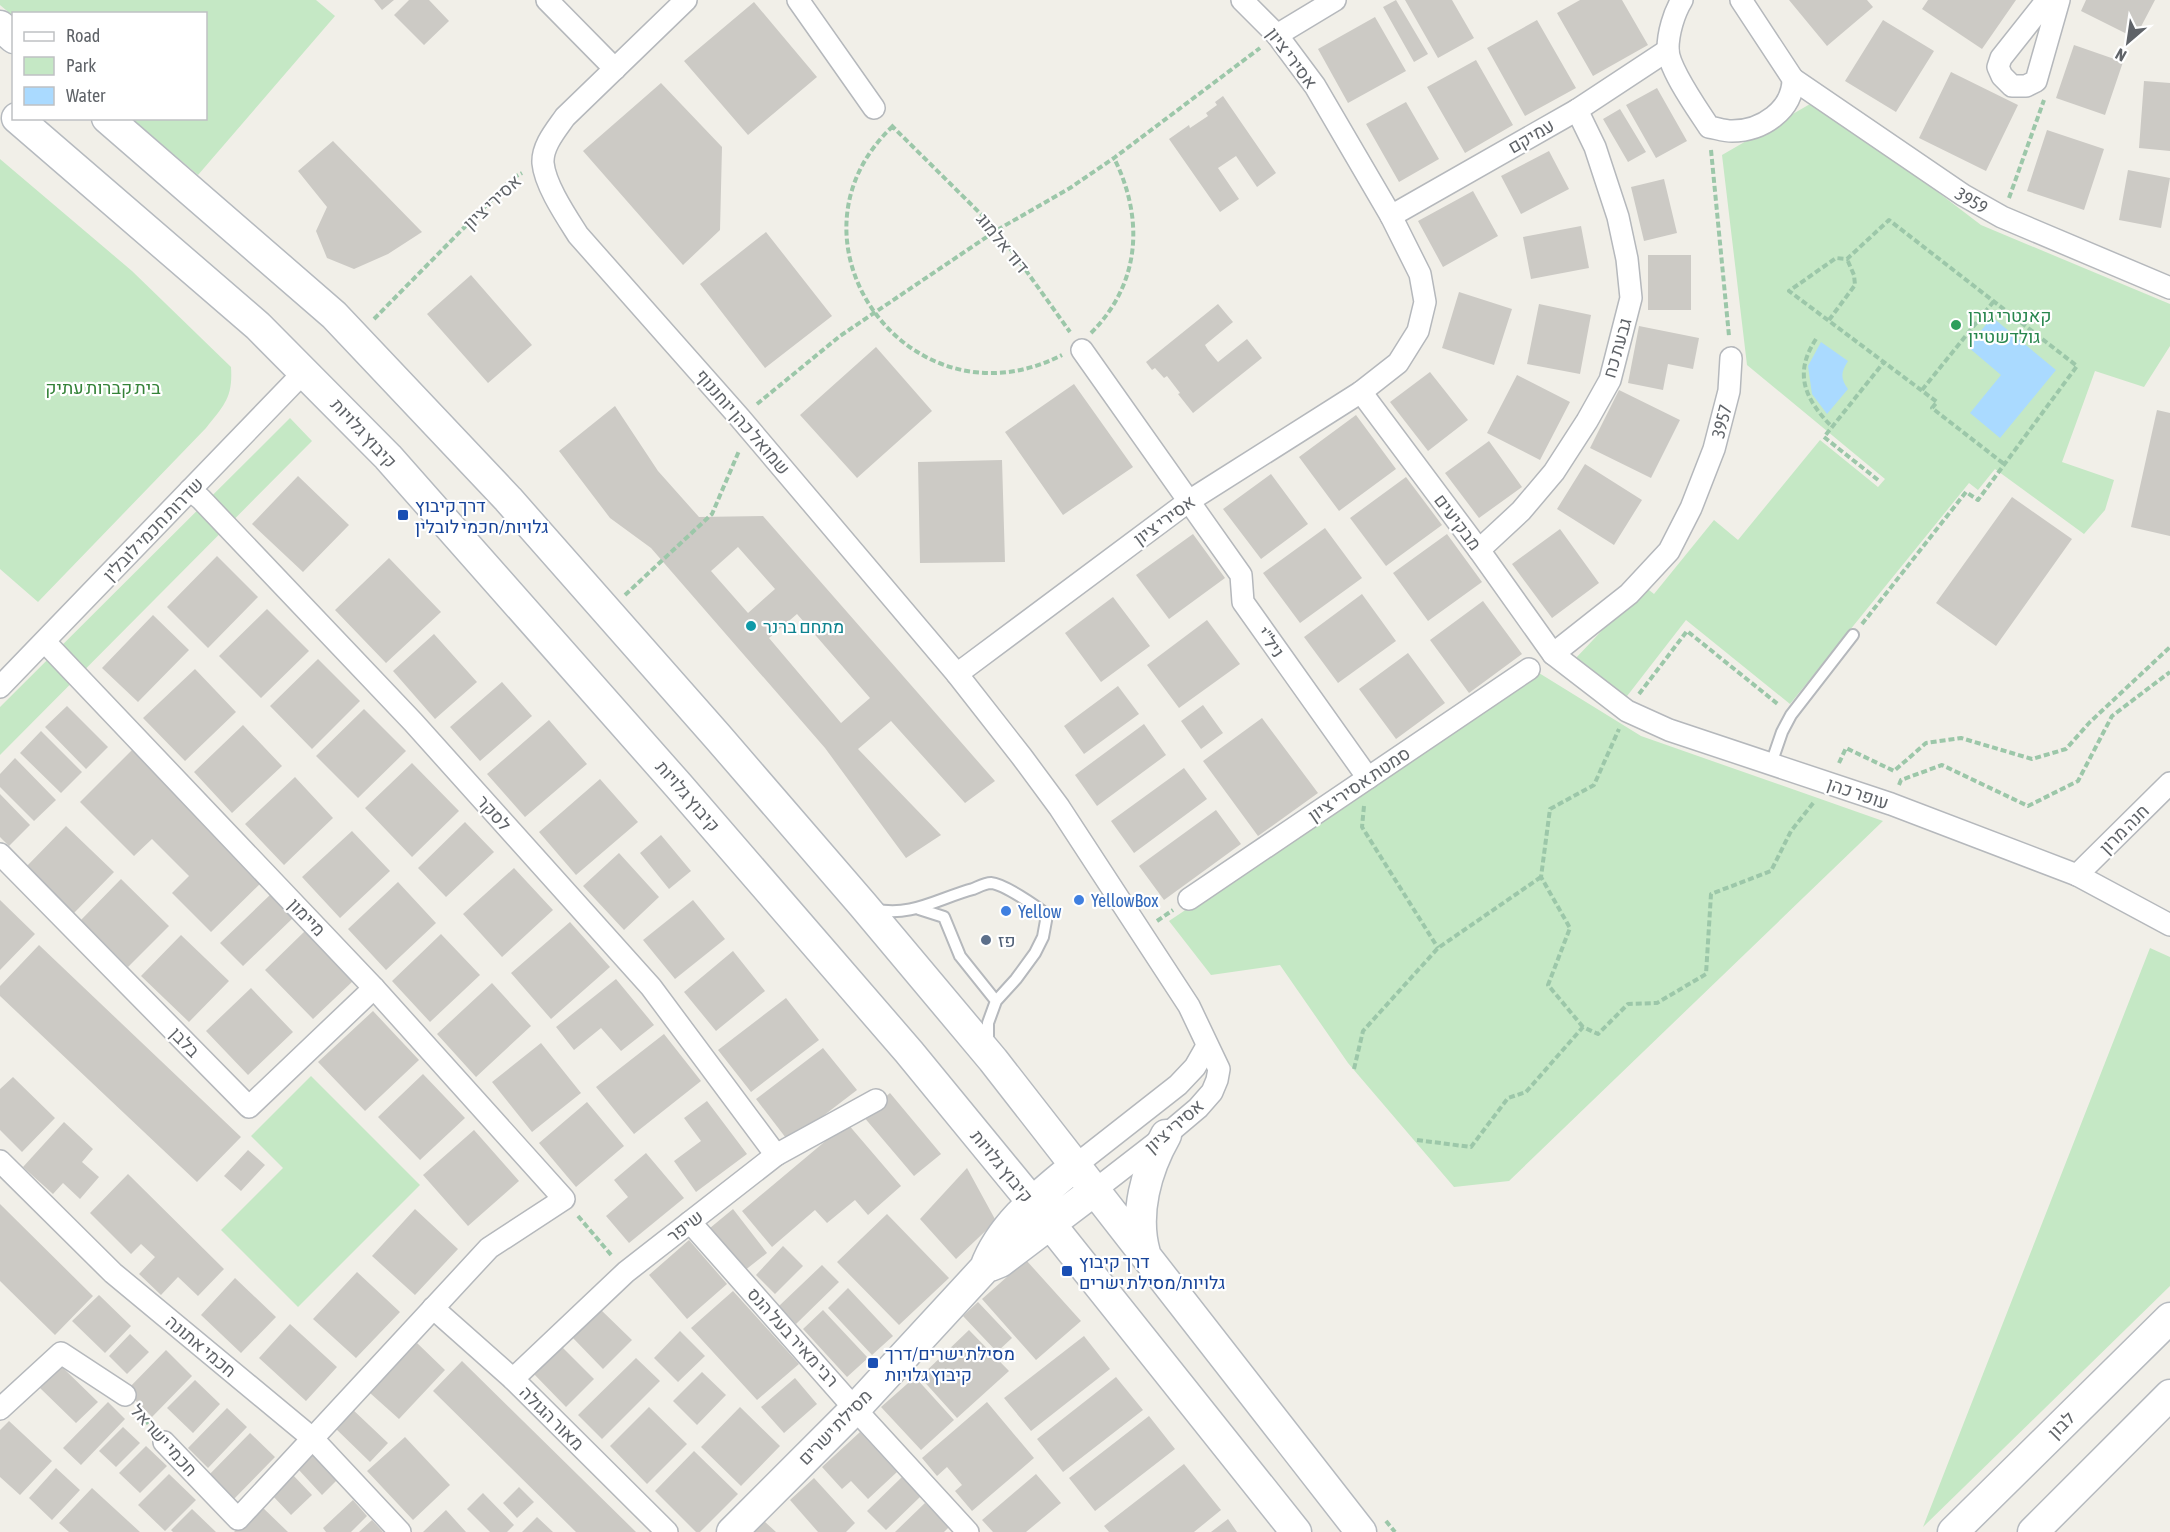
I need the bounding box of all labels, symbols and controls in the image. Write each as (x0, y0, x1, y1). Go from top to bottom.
legend (12, 12, 207, 120)
north arrow (2098, 12, 2158, 72)
street label: אסירי ציון (1262, 23, 1322, 93)
text: Road (66, 25, 100, 46)
text: N (2112, 45, 2129, 65)
text: Park (66, 55, 96, 76)
text: Water (66, 85, 106, 106)
street label: עמיקם (1504, 114, 1558, 158)
street label: אסירי ציון (459, 170, 525, 234)
street label: 3959 (1952, 183, 1992, 217)
street label: דוד אלמוג (972, 209, 1034, 277)
place label: קאנטרי גורן גולדשטיין (1968, 305, 2051, 347)
street label: גבעת כח (1598, 316, 1636, 380)
marker: קאנטרי גורן גולדשטיין (1949, 318, 1963, 332)
street label: שמואל כהן יוחננוף (691, 365, 795, 479)
park label: בית קברות עתיק (45, 377, 161, 398)
street label: קיבוץ גלויות (327, 394, 401, 472)
street label: 3957 (1707, 402, 1736, 440)
street label: שדרות חכמי לובלין (98, 473, 208, 585)
street label: מבקיעים (1430, 490, 1486, 554)
street label: אסירי ציון (1129, 491, 1199, 549)
place label: דרך קיבוץ גלויות/חכמי לובלין (415, 495, 548, 537)
marker: דרך קיבוץ גלויות/חכמי לובלין (396, 508, 410, 522)
place label: מתחם ברנר (763, 616, 844, 637)
marker: מתחם ברנר (744, 619, 758, 633)
street label: ניל"י (1253, 623, 1289, 661)
street label: סמטת אסירי ציון (1304, 742, 1414, 826)
street label: קיבוץ גלויות (652, 756, 724, 836)
street label: עופר כהן (1824, 773, 1892, 813)
street label: לסקר (473, 791, 515, 835)
street label: חנה מרון (2095, 800, 2153, 858)
place label: YellowBox (1091, 890, 1159, 911)
marker: YellowBox (1072, 893, 1086, 907)
street label: מיימון (284, 894, 330, 940)
place label: Yellow (1018, 901, 1062, 922)
marker: Yellow (999, 904, 1013, 918)
place label: פז (998, 930, 1016, 951)
marker: פז (979, 933, 993, 947)
street label: בלבן (166, 1023, 205, 1062)
street label: אסירי ציון (1140, 1095, 1208, 1157)
street label: קיבוץ גלויות (966, 1126, 1038, 1206)
street label: שיפר (663, 1205, 707, 1247)
place label: דרך קיבוץ גלויות/מסילת ישרים (1079, 1251, 1225, 1293)
marker: דרך קיבוץ גלויות/מסילת ישרים (1060, 1264, 1074, 1278)
street label: רבי מאיר בעל הנס (743, 1283, 843, 1391)
street label: חכמי אתונה (162, 1311, 240, 1381)
place label: מסילת ישרים/דרך קיבוץ גלויות (885, 1343, 1015, 1385)
marker: מסילת ישרים/דרך קיבוץ גלויות (866, 1356, 880, 1370)
street label: מאור הגולה (515, 1381, 589, 1455)
street label: מסילת ישרים (794, 1385, 876, 1469)
street label: חכמי ישראל (126, 1400, 202, 1480)
street label: לבון (2043, 1407, 2079, 1443)

